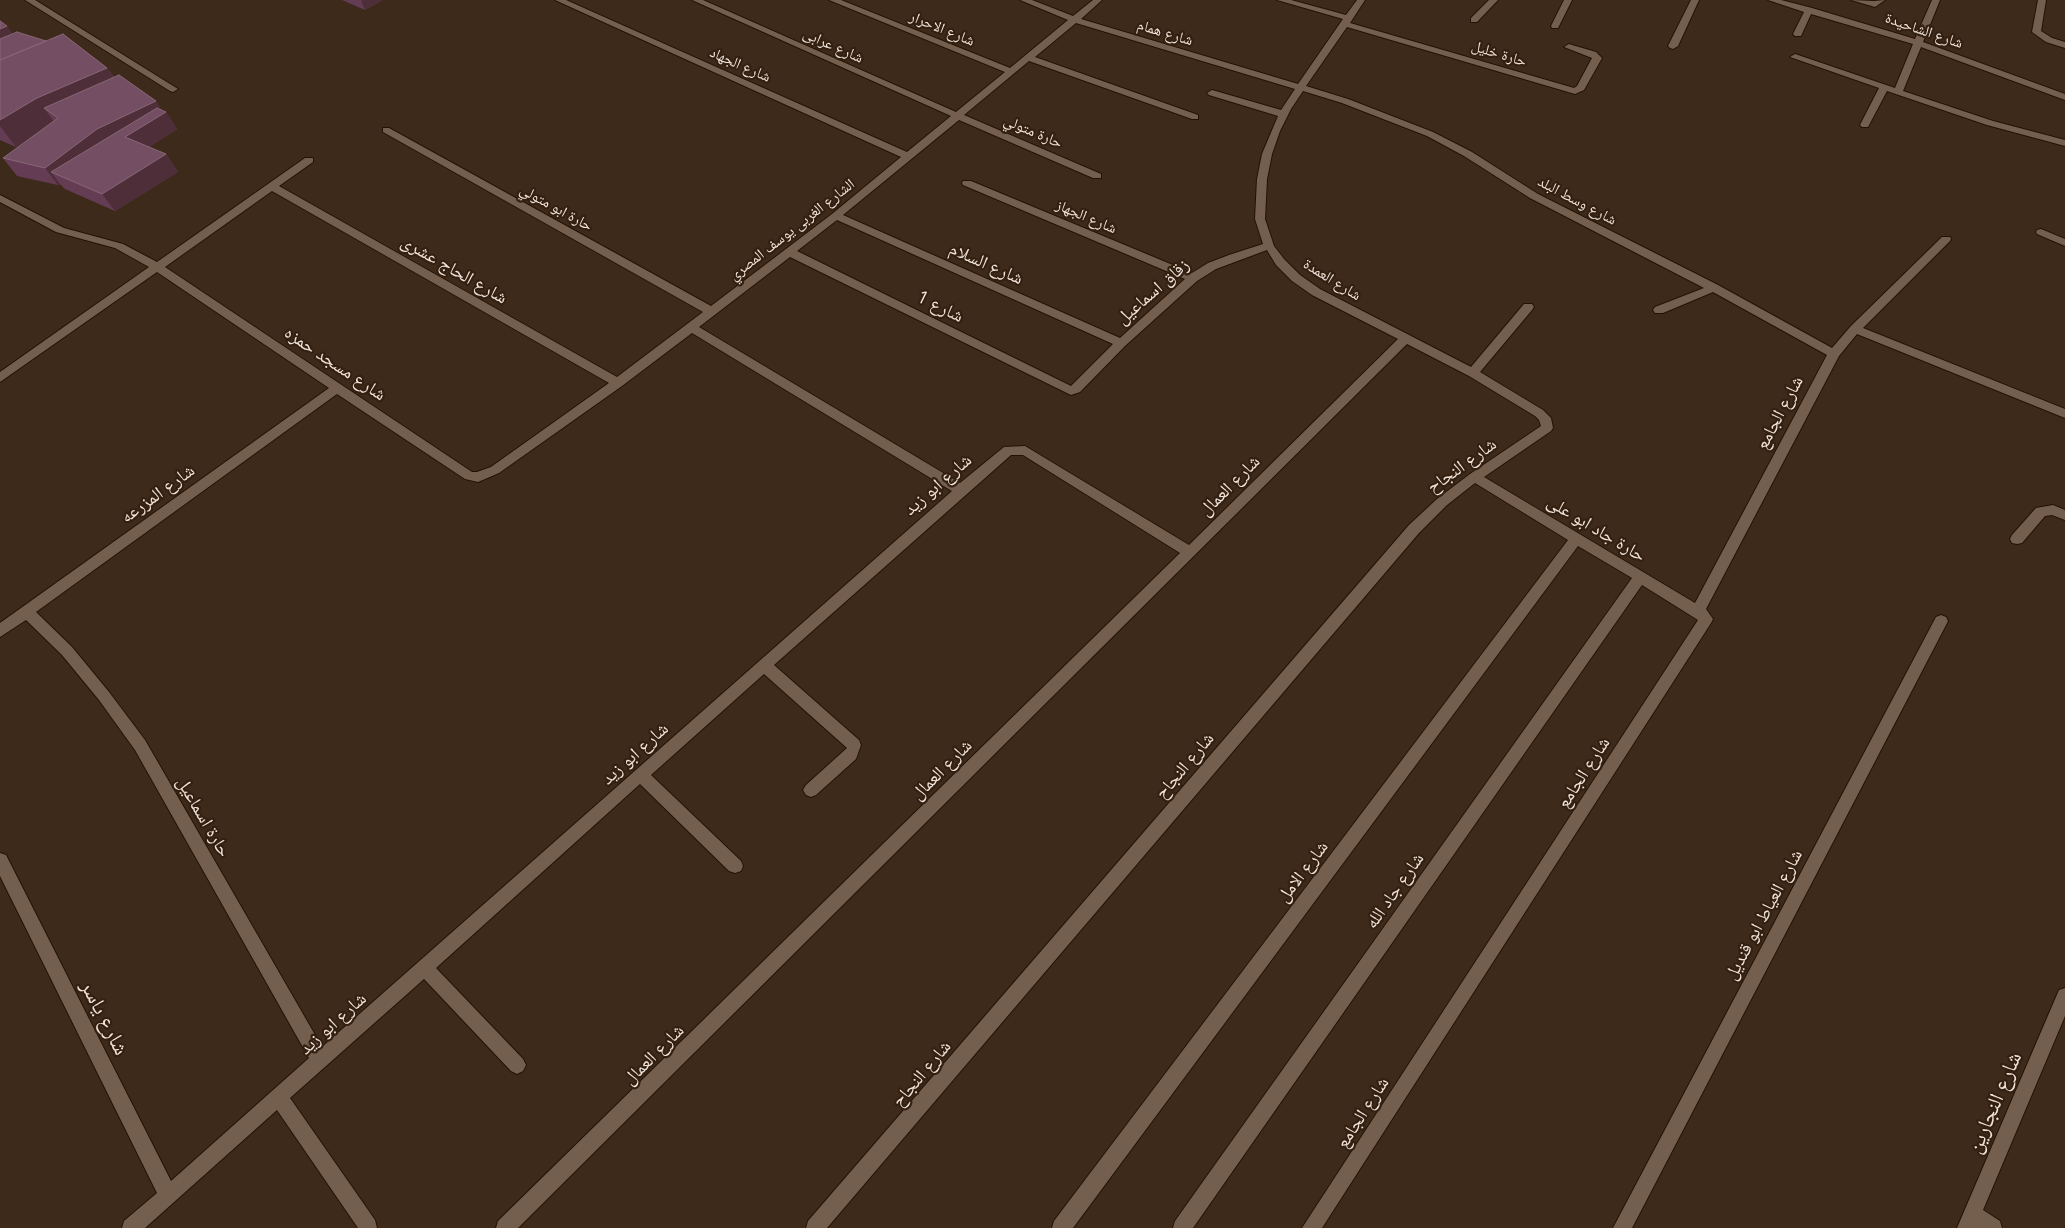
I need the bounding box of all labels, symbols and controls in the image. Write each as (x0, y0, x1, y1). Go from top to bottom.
street label: شارع الاحرار (907, 8, 977, 50)
street label: شارع الشاحيدة (1883, 9, 1965, 53)
street label: شارع همام (1135, 16, 1195, 50)
street label: شارع عرابى (800, 25, 866, 67)
street label: حارة خليل (1469, 37, 1529, 71)
street label: شارع الجهاد (707, 44, 773, 86)
street label: حارة متولي (1001, 112, 1065, 152)
street label: شارع وسط البلد (1534, 173, 1620, 229)
street label: الشارع الغربى يوسف المصري (726, 175, 858, 285)
street label: حارة ابو متولي (516, 181, 596, 235)
street label: شارع الجهاز (1053, 196, 1119, 238)
street label: شارع الحاج عشرى (397, 231, 511, 309)
street label: شارع السلام (946, 238, 1026, 290)
street label: زقاق اسماعيل (1112, 254, 1194, 330)
street label: شارع العمدة (1300, 255, 1364, 305)
street label: شارع 1 (913, 287, 967, 327)
street label: شارع مسجد حمزه (280, 322, 390, 406)
street label: شارع الجامع (1752, 372, 1808, 454)
street label: شارع النجاح (1423, 434, 1501, 498)
street label: شارع ابو زيد (900, 450, 976, 520)
street label: شارع العمال (1195, 451, 1265, 521)
street label: شارع المزرعه (117, 460, 199, 528)
street label: حارة جاد ابو على (1543, 491, 1649, 567)
street label: شارع ابو زيد (597, 718, 673, 790)
street label: شارع النجاح (1151, 728, 1219, 804)
street label: شارع الجامع (1553, 733, 1615, 813)
street label: شارع العمال (907, 735, 977, 805)
street label: حارة اسماعيل (171, 773, 235, 861)
street label: شارع الامل (1273, 837, 1333, 907)
street label: شارع العياط ابو قنديل (1721, 846, 1807, 984)
street label: شارع جاد الله (1361, 849, 1429, 933)
street label: شارع ياسر (75, 977, 133, 1059)
street label: شارع ابو زيد (295, 988, 371, 1060)
street label: شارع العمال (619, 1020, 689, 1090)
street label: شارع النجاح (888, 1036, 956, 1112)
street label: شارع النجارين (1962, 1048, 2028, 1158)
street label: شارع الجامع (1332, 1073, 1394, 1153)

